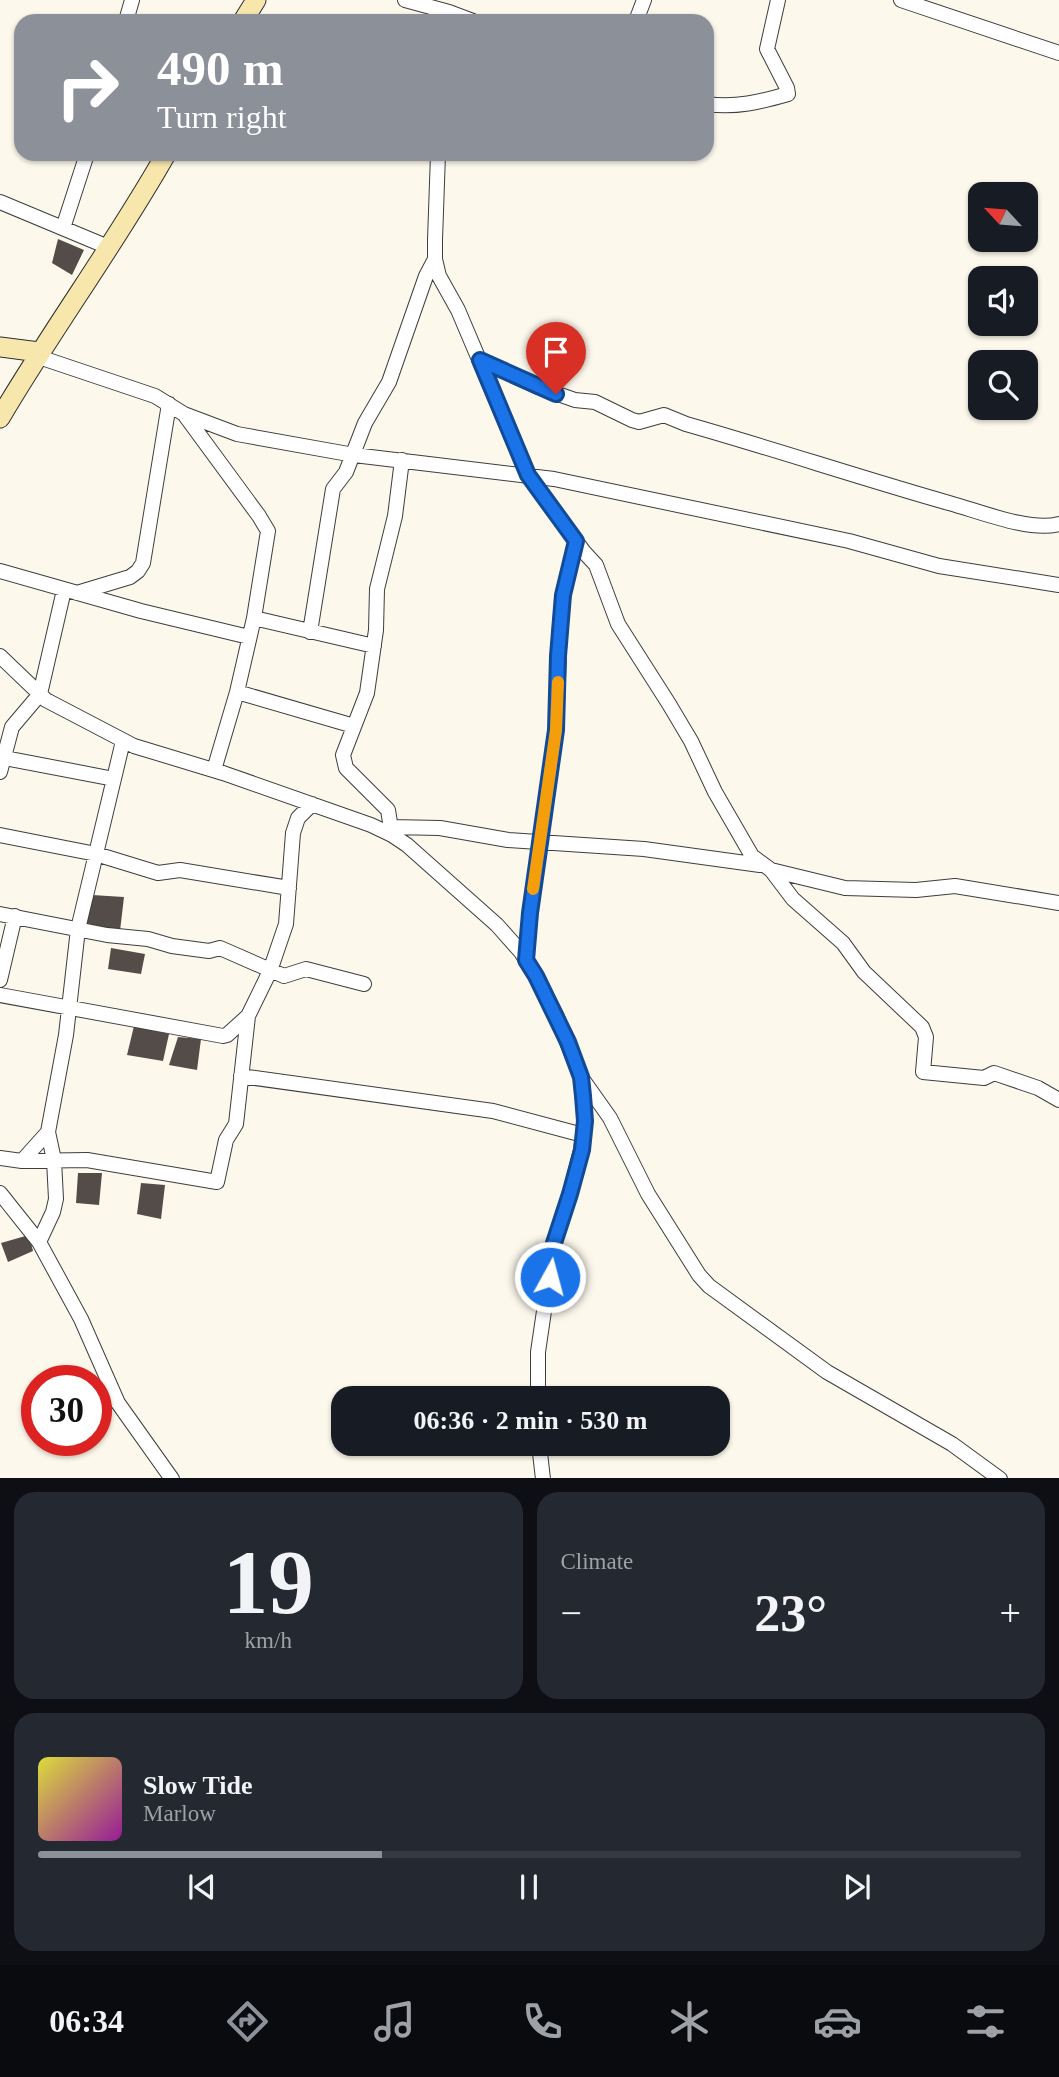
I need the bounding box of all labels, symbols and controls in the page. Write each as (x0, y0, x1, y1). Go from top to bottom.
text: 490 m (157, 41, 284, 96)
icon: right (42, 42, 133, 133)
text: Turn right (157, 99, 287, 135)
north arrow (968, 182, 1038, 252)
map controls (968, 182, 1038, 420)
button: sound (968, 266, 1038, 336)
pin (526, 322, 586, 394)
icon: arrive (537, 333, 575, 371)
button: search (968, 350, 1038, 420)
position arrow (513, 1240, 587, 1314)
speed limit sign: 30 (21, 1365, 112, 1456)
text: 06:36 · 2 min · 530 m (414, 1406, 648, 1435)
text: 19 (223, 1532, 314, 1633)
text: Climate (561, 1549, 633, 1574)
text: 23° (754, 1585, 827, 1642)
text: − (561, 1592, 582, 1634)
text: + (1000, 1592, 1021, 1634)
text: km/h (245, 1628, 292, 1653)
text: Slow Tide (143, 1771, 253, 1800)
text: Marlow (143, 1801, 216, 1826)
icon: previous (183, 1868, 221, 1906)
icon: pause (510, 1868, 548, 1906)
icon: next (838, 1868, 876, 1906)
icon: directions (223, 1997, 272, 2046)
icon: music (370, 1997, 419, 2046)
icon: phone (518, 1997, 567, 2046)
icon: climate (665, 1997, 714, 2046)
icon: car (813, 1997, 862, 2046)
icon: filters (961, 1997, 1010, 2046)
text: 06:34 (49, 2003, 124, 2039)

